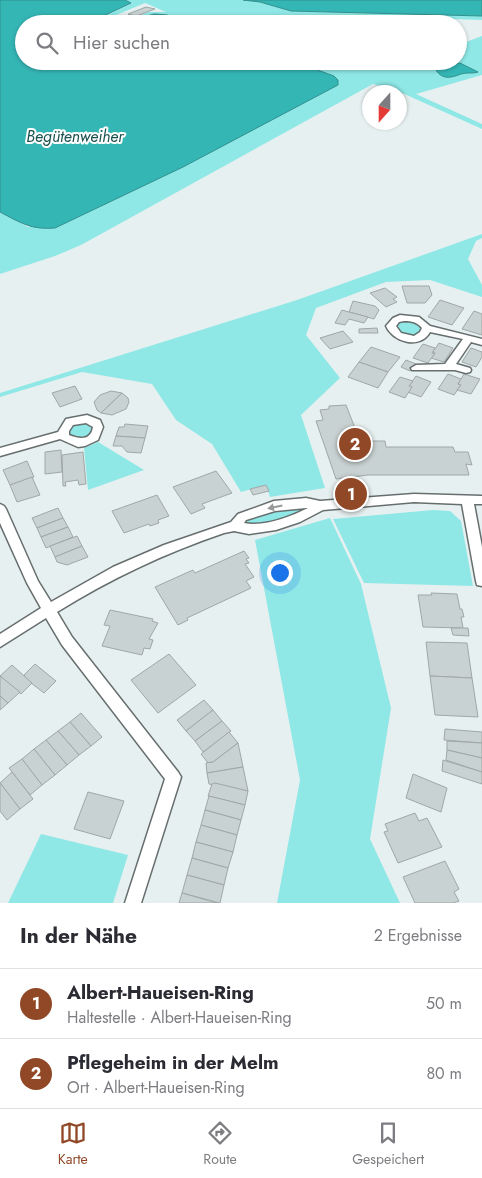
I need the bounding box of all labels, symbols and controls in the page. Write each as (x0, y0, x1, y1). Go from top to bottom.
search box (15, 15, 467, 70)
icon: search (33, 29, 61, 57)
text: Hier suchen (73, 29, 170, 56)
north arrow (362, 85, 407, 130)
water label: Begütenweiher (26, 125, 125, 148)
pin: 2 (339, 425, 371, 463)
pin: 1 (335, 475, 367, 513)
one-way arrow (267, 503, 282, 511)
your location (267, 560, 293, 586)
text: In der Nähe (20, 921, 137, 951)
text: 2 Ergebnisse (374, 924, 462, 947)
text: Albert-Haueisen-Ring (67, 979, 254, 1006)
text: 1 (32, 992, 40, 1015)
text: 50 m (426, 992, 462, 1015)
text: Haltestelle · Albert-Haueisen-Ring (67, 1006, 292, 1029)
text: Pflegeheim in der Melm (67, 1049, 279, 1076)
text: 2 (31, 1062, 41, 1085)
text: 80 m (426, 1062, 462, 1085)
text: Ort · Albert-Haueisen-Ring (67, 1076, 245, 1099)
tab: Karte (58, 1119, 88, 1169)
tab: Route (203, 1119, 237, 1169)
tab: Gespeichert (352, 1119, 424, 1169)

